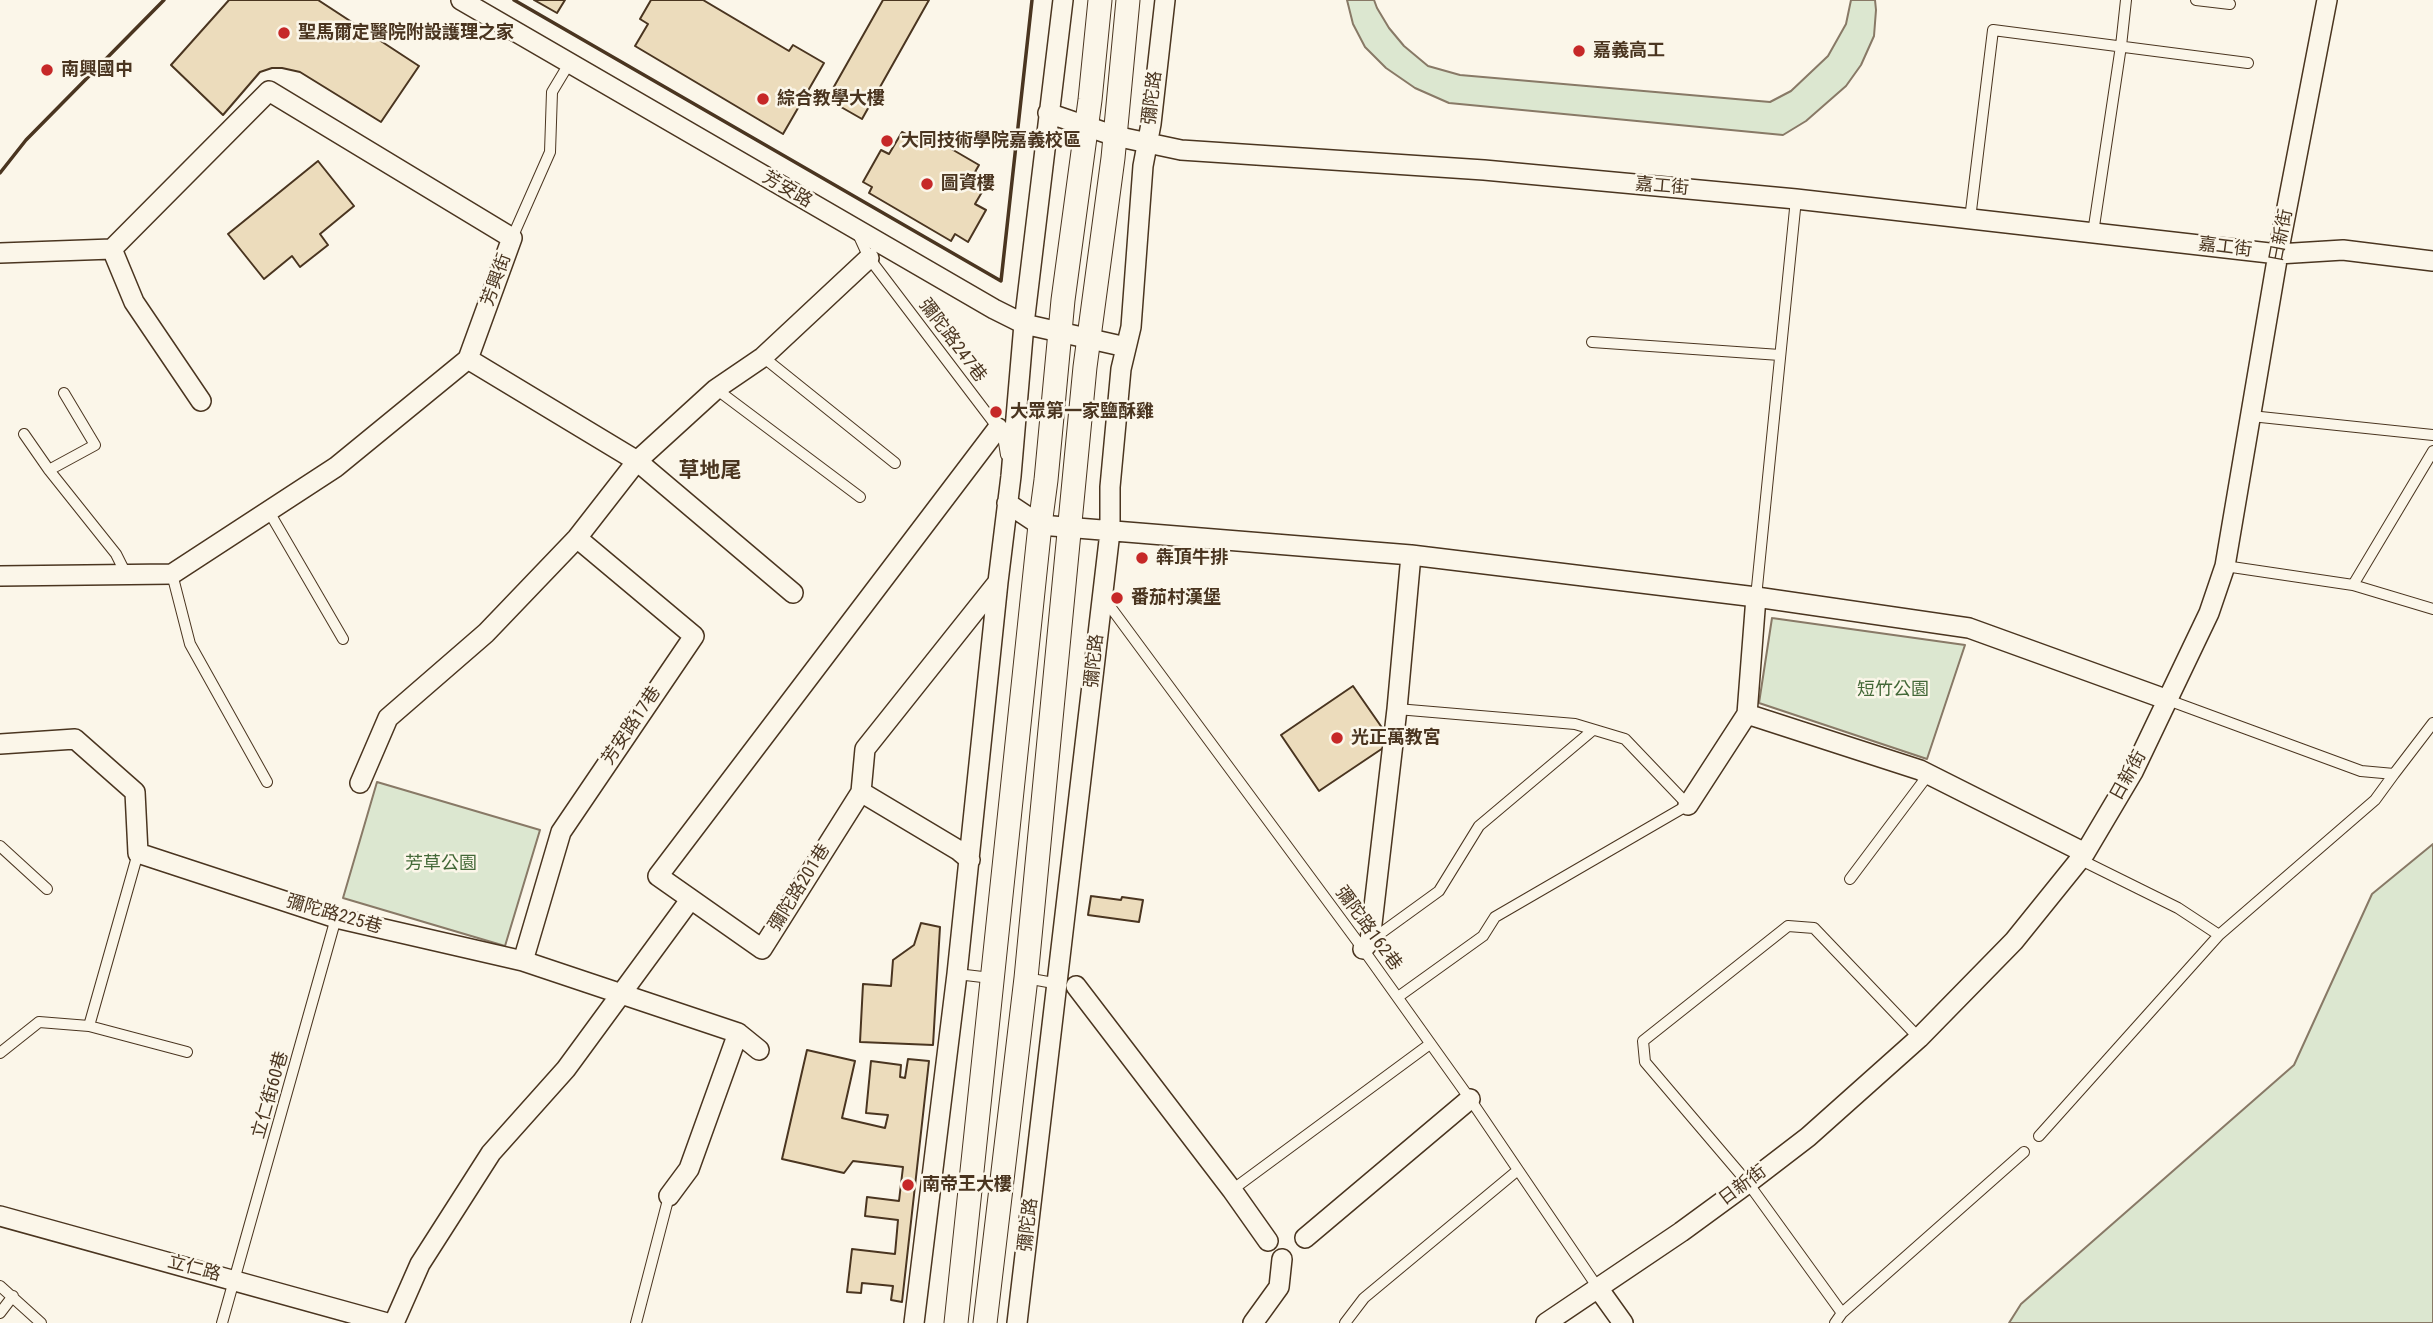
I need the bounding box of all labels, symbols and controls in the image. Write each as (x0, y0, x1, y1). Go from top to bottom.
place label: 聖馬爾定醫院附設護理之家 (298, 22, 514, 44)
marker: 聖馬爾定醫院附設護理之家 (276, 25, 292, 41)
place label: 嘉義高工 (1593, 40, 1665, 62)
marker: 嘉義高工 (1571, 43, 1587, 59)
place label: 南興國中 (61, 59, 133, 81)
marker: 南興國中 (39, 62, 55, 78)
street label: 彌陀路 (1139, 70, 1167, 126)
place label: 綜合教學大樓 (777, 88, 885, 110)
marker: 綜合教學大樓 (755, 91, 771, 107)
place label: 大同技術學院嘉義校區 (901, 130, 1081, 152)
marker: 大同技術學院嘉義校區 (879, 133, 895, 149)
street label: 芳安路 (758, 167, 816, 213)
place label: 圖資樓 (941, 173, 995, 195)
street label: 嘉工街 (1634, 174, 1690, 200)
marker: 圖資樓 (919, 176, 935, 192)
street label: 日新街 (2266, 207, 2298, 265)
street label: 嘉工街 (2197, 234, 2253, 262)
street label: 芳興街 (478, 251, 516, 309)
street label: 彌陀路247巷 (914, 295, 990, 387)
place label: 大眾第一家鹽酥雞 (1010, 401, 1154, 423)
marker: 大眾第一家鹽酥雞 (988, 404, 1004, 420)
district label: 草地尾 (679, 459, 741, 485)
place label: 犇頂牛排 (1156, 547, 1228, 569)
marker: 犇頂牛排 (1134, 550, 1150, 566)
place label: 番茄村漢堡 (1131, 587, 1221, 609)
marker: 番茄村漢堡 (1109, 590, 1125, 606)
street label: 彌陀路 (1081, 633, 1109, 689)
park label: 短竹公園 (1857, 679, 1929, 701)
street label: 芳安路17巷 (598, 683, 666, 769)
place label: 光正萬教宮 (1351, 727, 1441, 749)
marker: 光正萬教宮 (1329, 730, 1345, 746)
street label: 日新街 (2106, 747, 2152, 805)
street label: 彌陀路201巷 (765, 840, 835, 936)
park label: 芳草公園 (405, 853, 477, 875)
street label: 彌陀路162巷 (1330, 883, 1406, 975)
street label: 彌陀路225巷 (284, 891, 384, 939)
street label: 立仁街60巷 (248, 1049, 294, 1141)
street label: 日新街 (1715, 1161, 1771, 1211)
place label: 南帝王大樓 (922, 1174, 1012, 1196)
marker: 南帝王大樓 (900, 1177, 916, 1193)
street label: 彌陀路 (1015, 1197, 1043, 1253)
street label: 立仁路 (165, 1252, 223, 1286)

